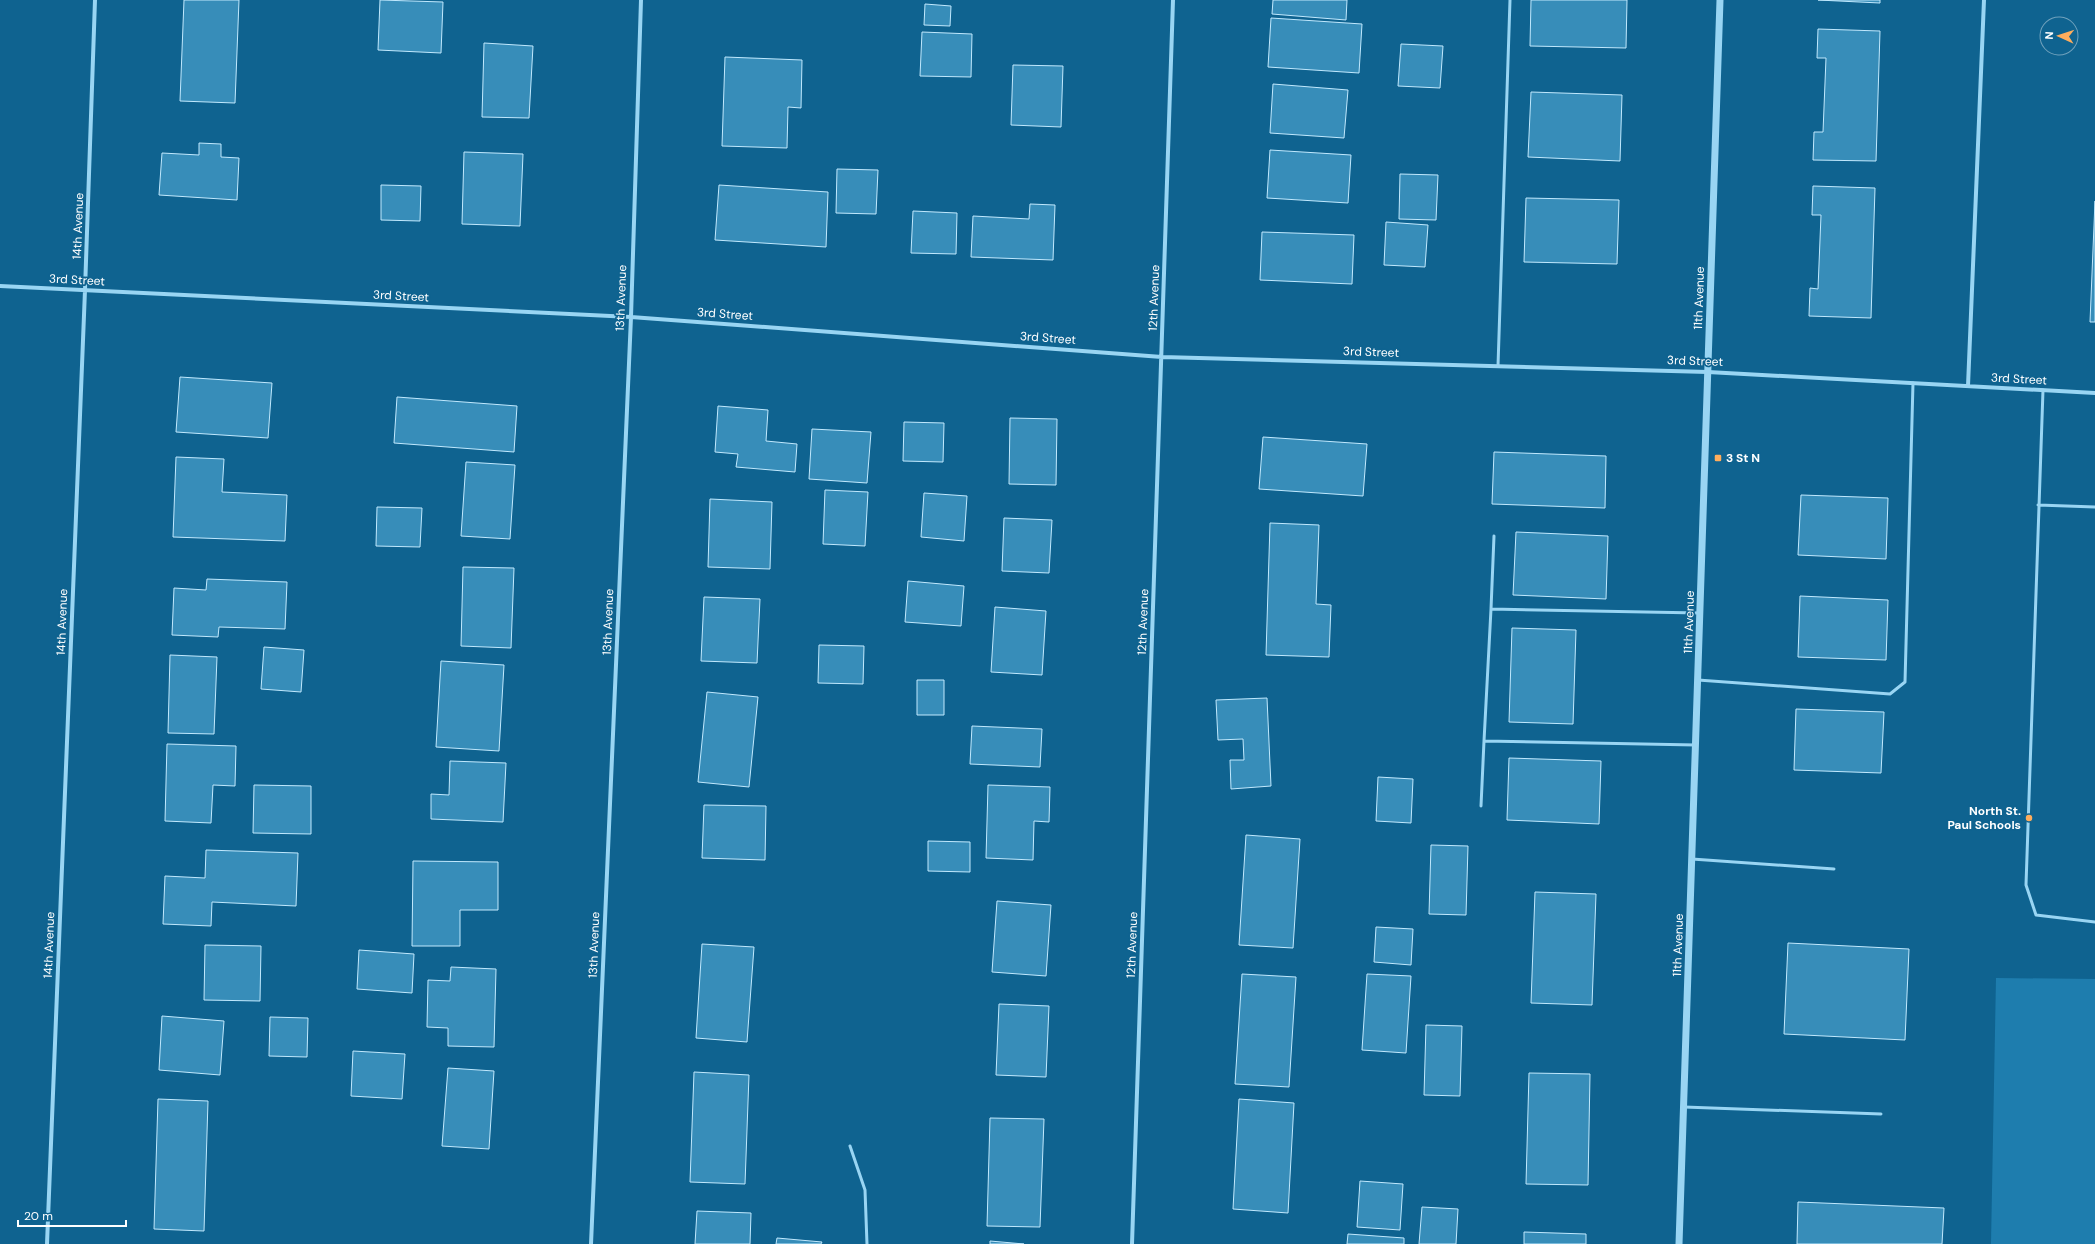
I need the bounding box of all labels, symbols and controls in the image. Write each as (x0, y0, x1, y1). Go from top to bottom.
north arrow (2039, 16, 2079, 56)
text: N (2042, 31, 2056, 40)
street label: 14th Avenue (69, 192, 87, 260)
street label: 13th Avenue (612, 264, 630, 331)
street label: 12th Avenue (1145, 264, 1163, 331)
street label: 11th Avenue (1690, 266, 1708, 330)
street label: 3rd Street (49, 271, 106, 289)
street label: 3rd Street (373, 287, 430, 305)
street label: 3rd Street (696, 304, 754, 324)
street label: 3rd Street (1019, 328, 1077, 348)
street label: 3rd Street (1343, 343, 1400, 361)
street label: 3rd Street (1667, 352, 1724, 370)
street label: 3rd Street (1991, 370, 2048, 388)
place label: 3 St N (1726, 450, 1760, 466)
marker: 3 St N (1713, 453, 1723, 463)
street label: 14th Avenue (53, 588, 71, 656)
street label: 13th Avenue (599, 588, 617, 655)
street label: 12th Avenue (1134, 588, 1152, 655)
street label: 11th Avenue (1680, 590, 1698, 654)
place label: North St. Paul Schools (1947, 803, 2021, 833)
marker: North St. Paul Schools (2024, 813, 2034, 823)
street label: 14th Avenue (40, 911, 58, 979)
street label: 13th Avenue (585, 911, 603, 978)
street label: 12th Avenue (1123, 911, 1141, 978)
street label: 11th Avenue (1669, 913, 1687, 977)
scale bar (18, 1202, 126, 1228)
text: 20 m (24, 1208, 53, 1224)

